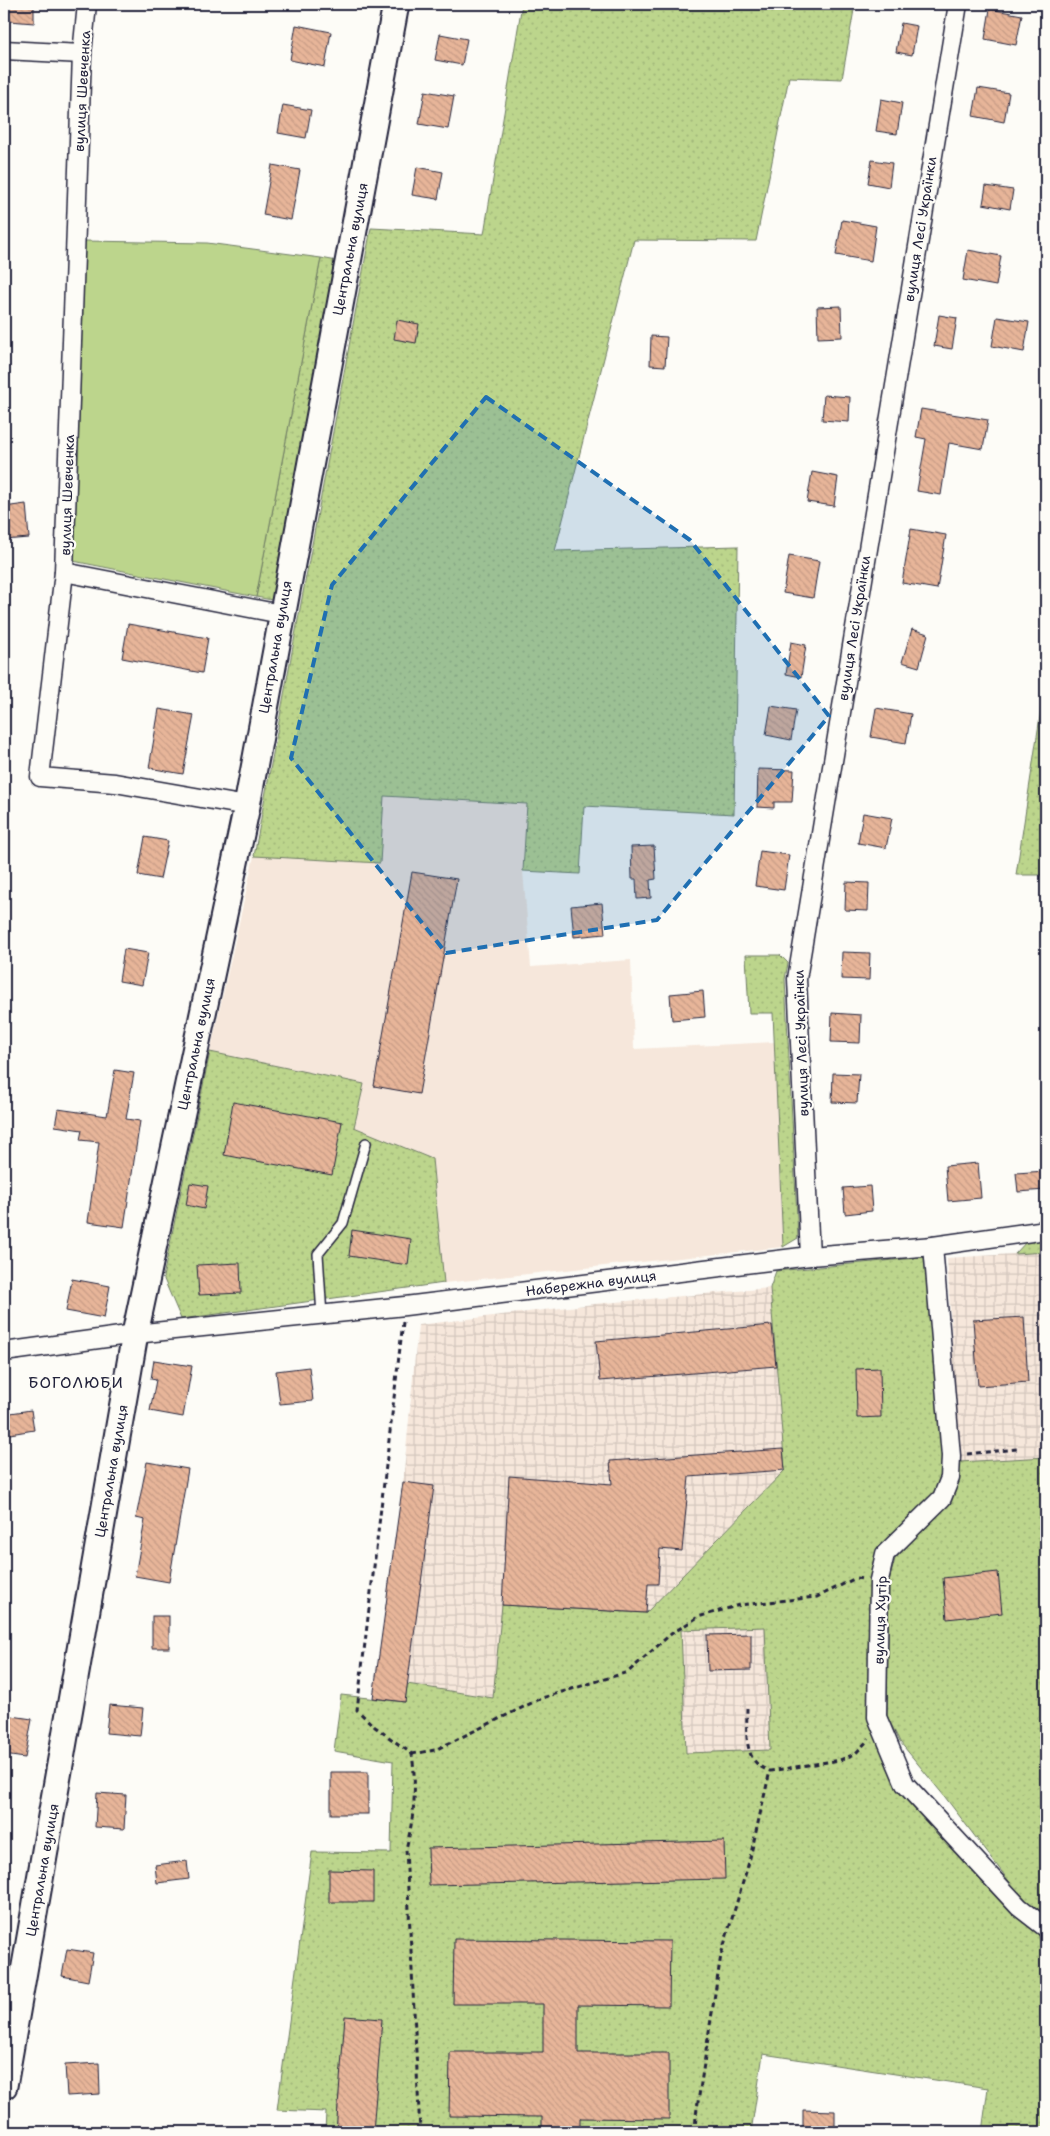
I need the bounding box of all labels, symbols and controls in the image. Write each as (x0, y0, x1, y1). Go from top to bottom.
street label: вулиця Шевченка (70, 30, 94, 152)
street label: вулиця Лесі Українки (900, 155, 940, 303)
street label: Центральна вулиця (328, 181, 372, 317)
street label: вулиця Шевченка (56, 434, 78, 556)
street label: вулиця Лесі Українки (834, 554, 874, 702)
street label: Центральна вулиця (254, 579, 296, 715)
street label: вулиця Лесі Українки (789, 969, 813, 1117)
street label: Центральна вулиця (173, 976, 219, 1112)
street label: Набережна вулиця (525, 1266, 657, 1300)
district label: БОГОЛЮБИ (28, 1372, 124, 1393)
street label: Центральна вулиця (90, 1403, 132, 1539)
street label: вулиця Хутір (869, 1575, 891, 1665)
street label: Центральна вулиця (21, 1802, 63, 1938)

